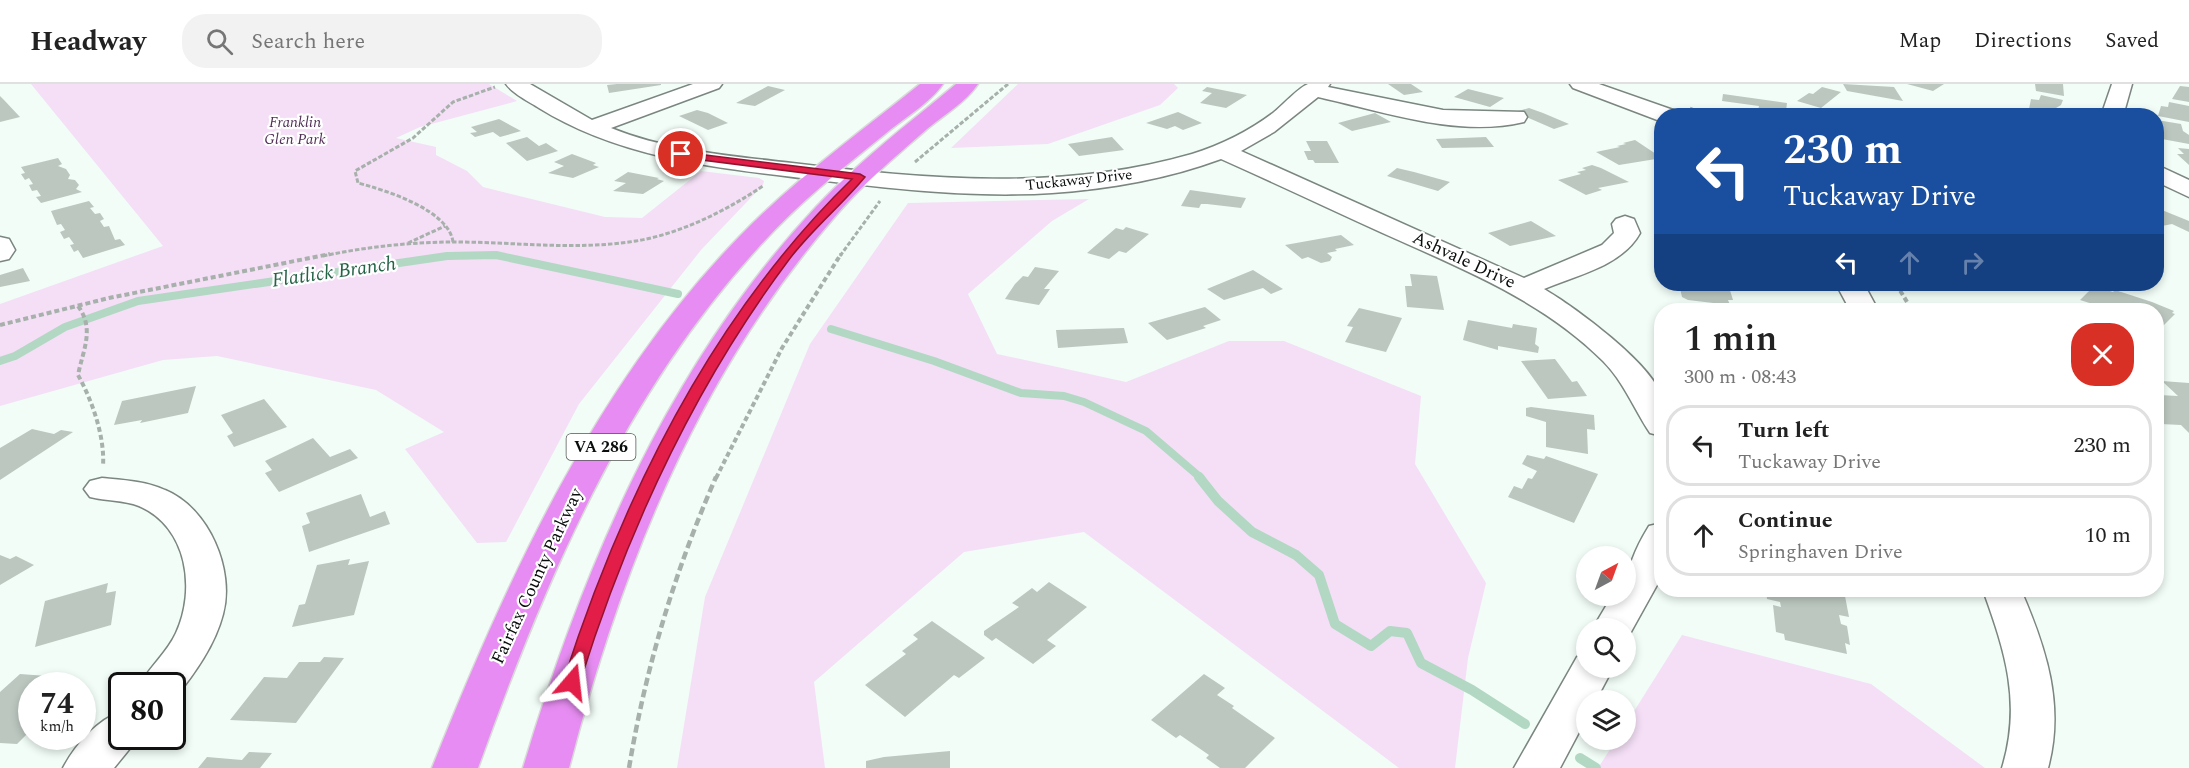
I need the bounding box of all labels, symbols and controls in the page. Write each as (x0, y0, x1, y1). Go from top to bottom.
search box (182, 14, 602, 68)
text: Headway (30, 20, 146, 63)
icon: search (203, 25, 236, 58)
text: Search here (251, 25, 365, 58)
text: Map (1899, 25, 1941, 57)
text: Directions (1974, 25, 2072, 57)
text: Saved (2105, 25, 2159, 57)
park label: Franklin Glen Park (264, 111, 326, 151)
text: 230 m (1783, 119, 1902, 182)
pin (655, 128, 706, 179)
icon: left (1684, 132, 1762, 210)
icon: arrive (664, 137, 697, 170)
street label: Tuckaway Drive (1024, 163, 1134, 197)
text: Tuckaway Drive (1783, 176, 1976, 218)
street label: Ashvale Drive (1408, 224, 1520, 296)
icon: left (1830, 246, 1863, 279)
icon: ahead (1893, 246, 1926, 279)
icon: right (1956, 246, 1989, 279)
water label: Flatlick Branch (270, 248, 398, 296)
text: 1 min (1684, 312, 1777, 367)
button: close (2071, 323, 2134, 386)
text: 300 m · 08:43 (1684, 362, 1796, 392)
text: Turn left (1738, 414, 1830, 447)
icon: left (1687, 429, 1720, 462)
text: 230 m (2074, 429, 2131, 462)
road number: VA 286 (566, 434, 636, 460)
text: Tuckaway Drive (1738, 447, 1881, 477)
street label: Fairfax County Parkway (484, 482, 590, 669)
text: Continue (1738, 504, 1833, 537)
icon: ahead (1687, 519, 1720, 552)
text: 10 m (2085, 519, 2131, 552)
text: Springhaven Drive (1738, 537, 1903, 567)
north arrow (1576, 546, 1636, 606)
map controls (1576, 546, 1636, 750)
button: search (1576, 618, 1636, 678)
position arrow (540, 650, 604, 714)
speed limit sign: 80 (108, 672, 186, 750)
text: 74 (40, 681, 74, 727)
button: layers (1576, 690, 1636, 750)
text: km/h (40, 715, 74, 738)

